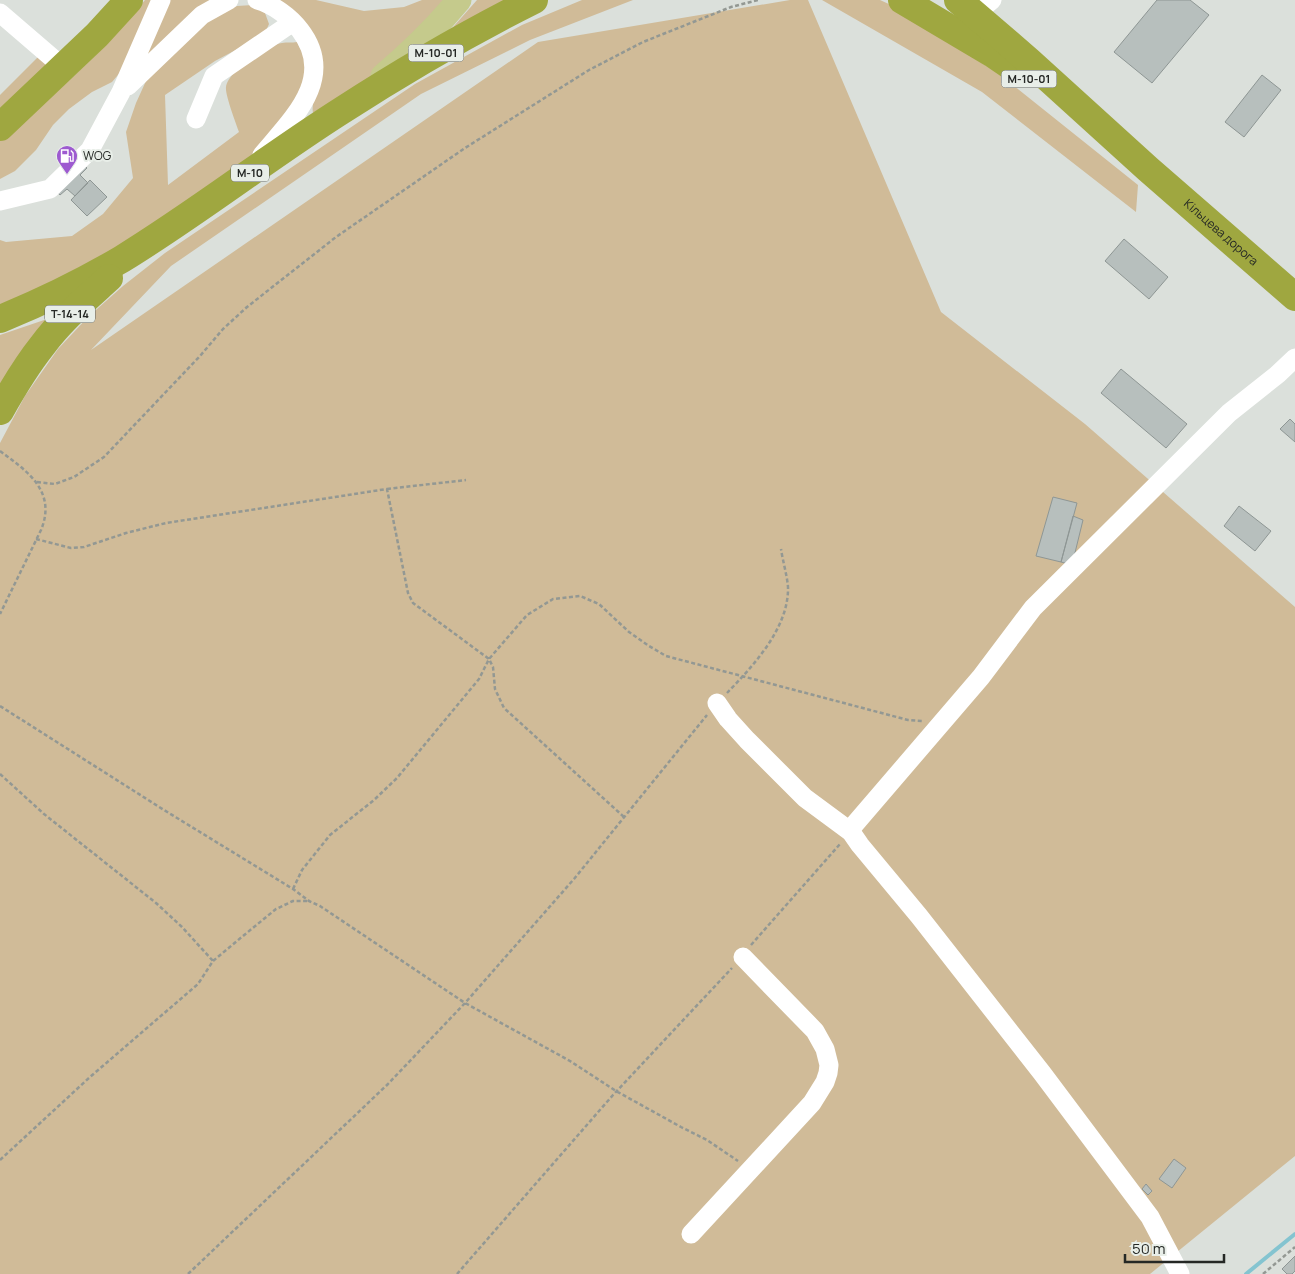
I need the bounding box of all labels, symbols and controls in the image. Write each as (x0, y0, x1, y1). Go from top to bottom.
road number: М-10-01 (408, 44, 464, 62)
road number: М-10-01 (1002, 70, 1056, 88)
fuel station icon: WOG (55, 144, 79, 175)
place label: WOG (83, 147, 112, 164)
road number: М-10 (231, 164, 269, 182)
street label: Кільцева дорога (1180, 195, 1262, 269)
road number: Т-14-14 (45, 306, 95, 322)
scale bar (1125, 1232, 1224, 1264)
text: 50 m (1132, 1238, 1166, 1259)

